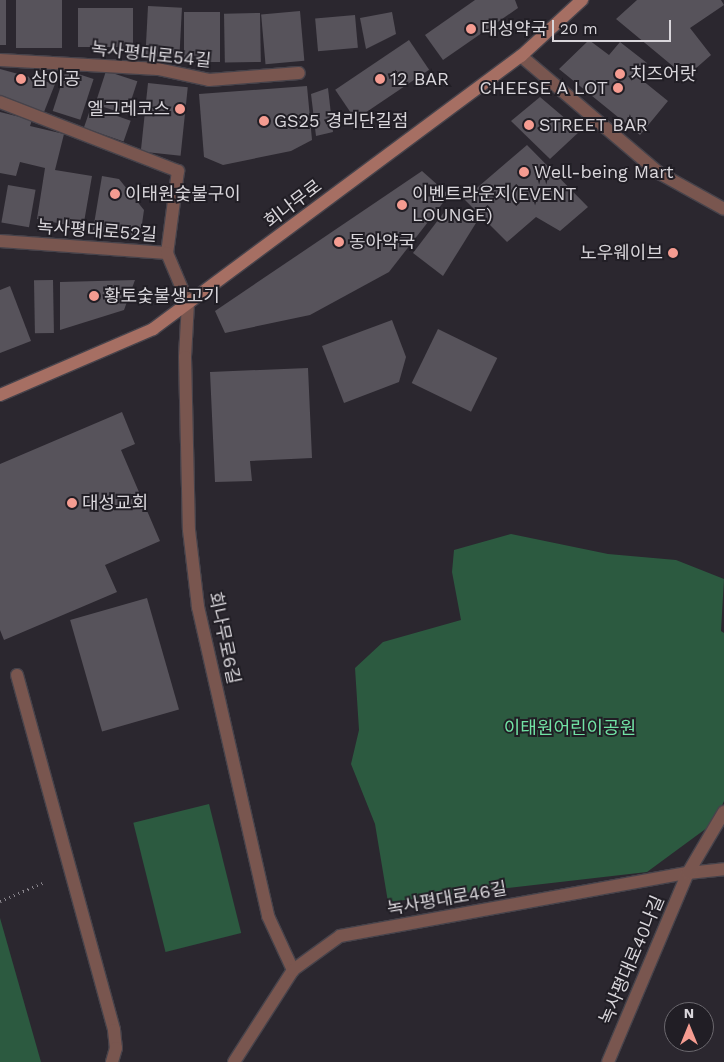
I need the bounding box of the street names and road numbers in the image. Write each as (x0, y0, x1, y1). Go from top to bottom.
street label: 녹사평대로54길 (90, 38, 212, 72)
street label: 회나무로 (260, 175, 326, 233)
street label: 녹사평대로52길 (36, 216, 158, 246)
street label: 회나무로6길 (204, 590, 244, 686)
street label: 녹사평대로46길 (385, 878, 509, 920)
street label: 녹사평대로40나길 (595, 892, 669, 1028)

